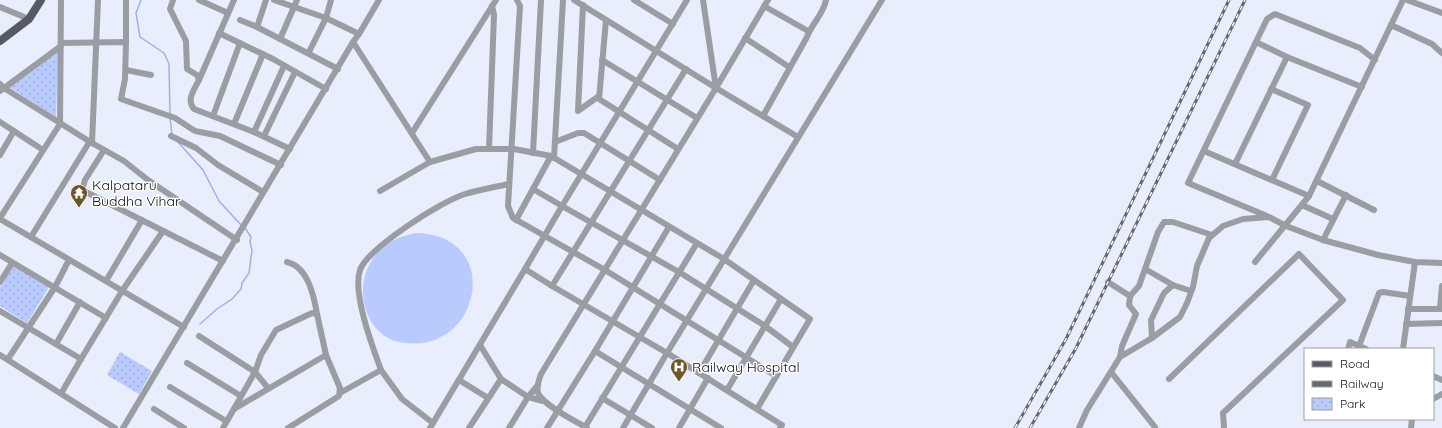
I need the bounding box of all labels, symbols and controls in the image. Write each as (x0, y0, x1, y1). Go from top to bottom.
place label: Kalpataru Buddha Vihar (92, 176, 181, 210)
temple icon: Kalpataru Buddha Vihar (69, 183, 89, 208)
legend (1304, 348, 1434, 420)
text: Road (1340, 356, 1370, 371)
hospital icon: Railway Hospital (669, 357, 689, 382)
place label: Railway Hospital (692, 358, 800, 376)
text: Railway (1340, 376, 1384, 391)
text: Park (1340, 396, 1365, 411)

